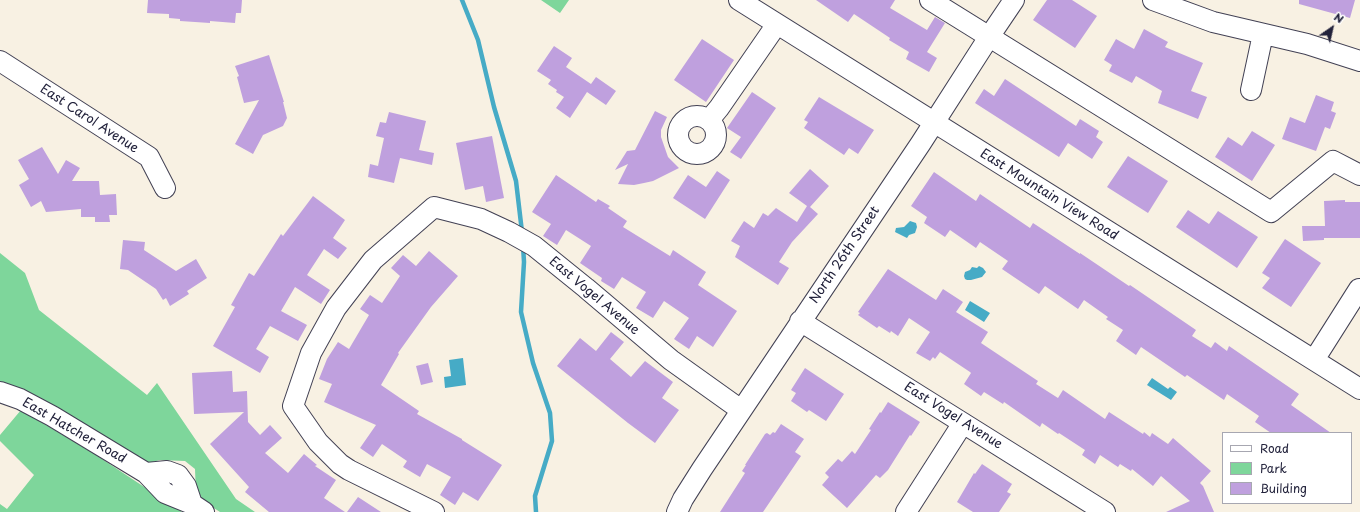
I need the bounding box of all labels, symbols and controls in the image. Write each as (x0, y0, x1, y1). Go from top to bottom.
north arrow (1312, 8, 1352, 48)
text: N (1331, 8, 1347, 27)
street label: East Carol Avenue (37, 81, 141, 157)
street label: East Mountain View Road (977, 146, 1121, 244)
street label: North 26th Street (807, 204, 883, 306)
street label: East Vogel Avenue (546, 254, 642, 338)
street label: East Vogel Avenue (901, 379, 1005, 453)
street label: East Hatcher Road (19, 395, 129, 467)
legend (1222, 432, 1352, 504)
text: Road (1260, 439, 1289, 457)
text: Park (1260, 459, 1287, 477)
text: Building (1260, 479, 1307, 497)

